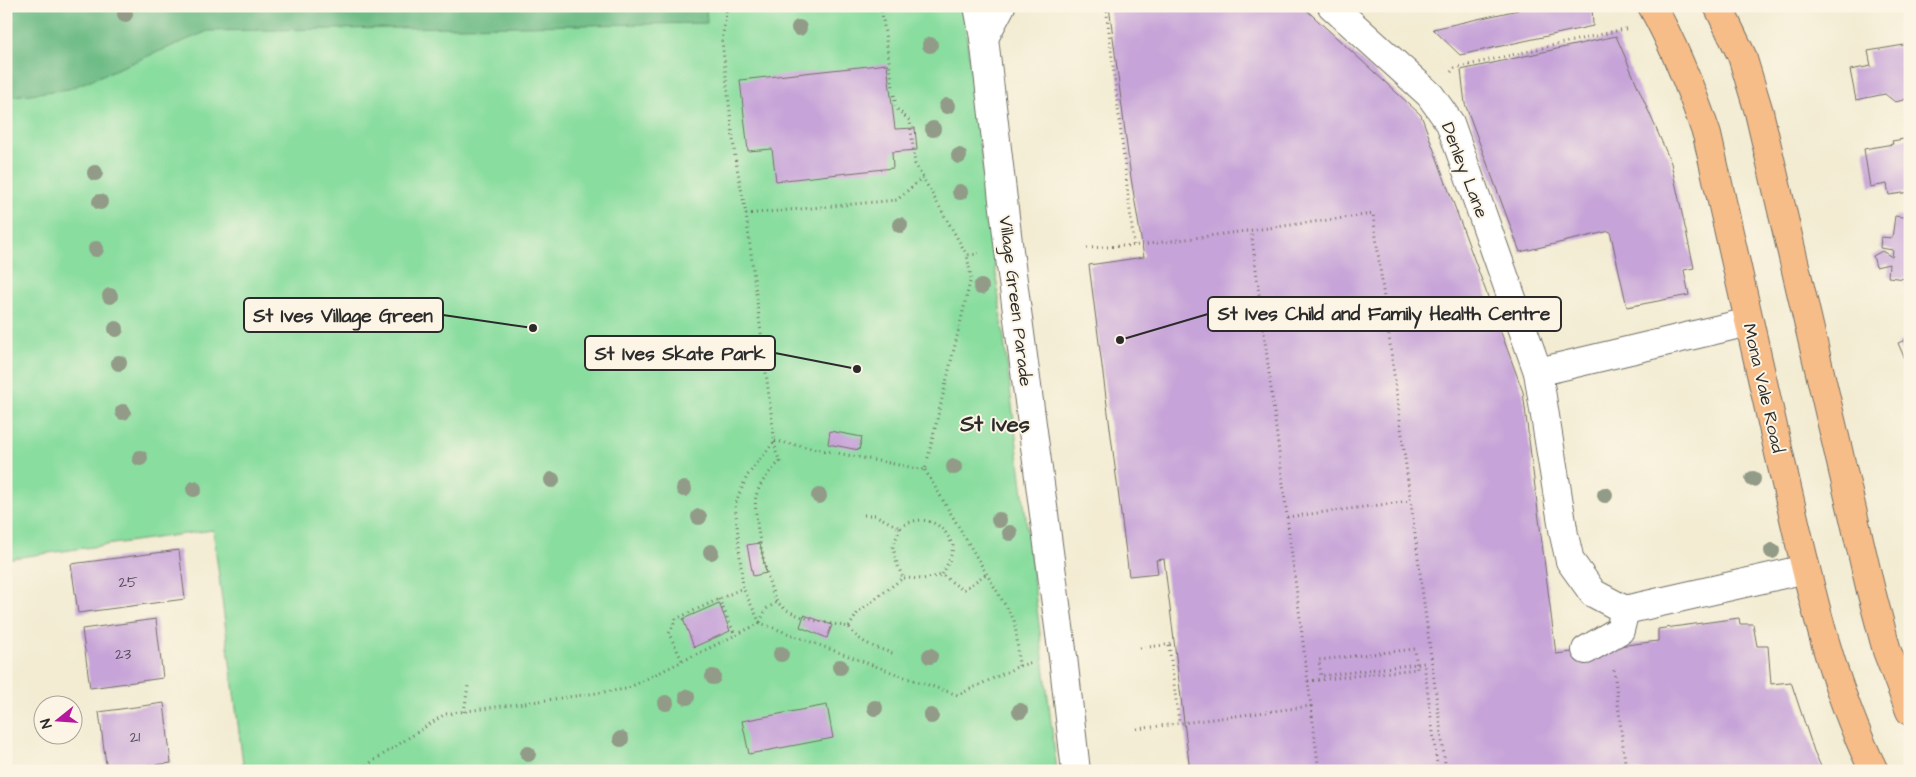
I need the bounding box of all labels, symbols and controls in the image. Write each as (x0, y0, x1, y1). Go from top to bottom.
street label: Denley Lane (1434, 119, 1494, 222)
street label: Village Green Parade (992, 214, 1038, 388)
callout: St Ives Child and Family Health Centre (1208, 297, 1561, 331)
callout: St Ives Village Green (244, 298, 443, 332)
text: St Ives Child and Family Health Centre (1217, 301, 1551, 329)
text: St Ives Village Green (252, 303, 433, 331)
street label: Mona Vale Road (1736, 321, 1791, 455)
callout: St Ives Skate Park (585, 336, 775, 370)
text: St Ives Skate Park (594, 341, 766, 368)
district label: St Ives (959, 409, 1030, 440)
house number: 25 (118, 572, 138, 593)
house number: 23 (115, 644, 131, 665)
north arrow (32, 694, 82, 744)
text: N (36, 716, 57, 731)
house number: 21 (130, 727, 140, 748)

